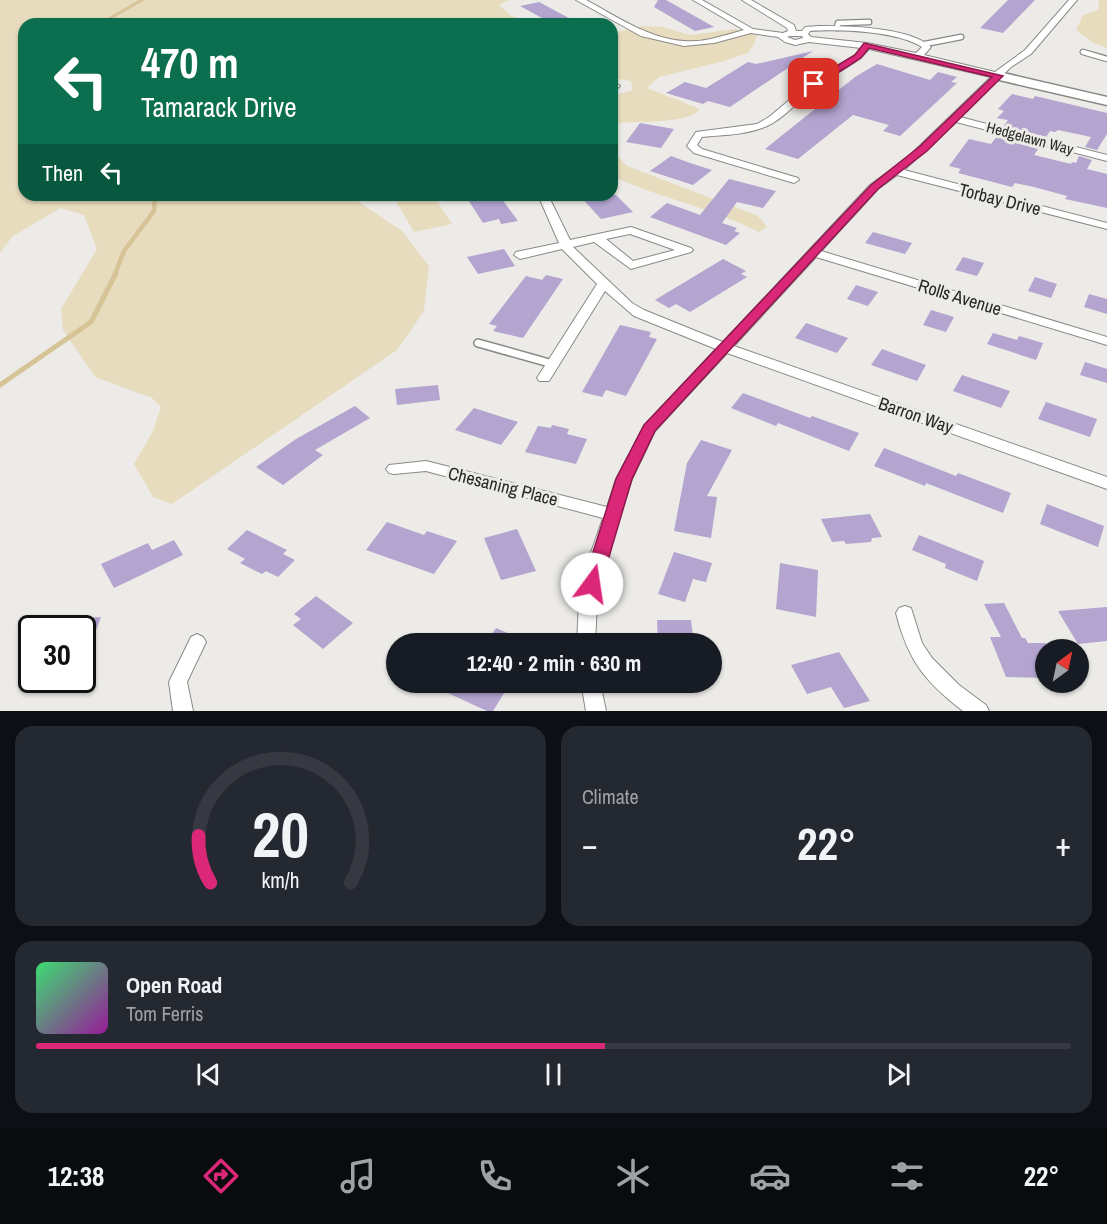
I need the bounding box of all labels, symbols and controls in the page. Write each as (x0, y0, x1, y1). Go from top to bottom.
text: 470 m (141, 35, 239, 91)
icon: left (42, 42, 120, 120)
pin (788, 58, 839, 109)
icon: arrive (797, 67, 830, 100)
text: Tamarack Drive (141, 89, 296, 125)
street label: Hedgelawn Way (984, 116, 1077, 160)
icon: left (95, 156, 128, 189)
text: Then (42, 158, 83, 188)
street label: Torbay Drive (956, 177, 1044, 221)
street label: Rolls Avenue (915, 272, 1005, 322)
street label: Barron Way (875, 391, 957, 440)
street label: Chesaning Place (445, 460, 561, 512)
position arrow (560, 552, 624, 616)
speed limit sign: 30 (18, 615, 96, 693)
north arrow (1035, 639, 1089, 693)
map controls (1035, 639, 1089, 693)
text: 12:40 · 2 min · 630 m (467, 648, 641, 678)
text: Climate (582, 783, 639, 810)
text: 20 (252, 792, 309, 876)
text: 22° (797, 813, 856, 874)
text: − (582, 822, 598, 866)
text: + (1055, 822, 1071, 866)
text: km/h (261, 866, 300, 895)
text: Open Road (126, 970, 222, 1000)
text: Tom Ferris (126, 1000, 204, 1027)
icon: previous (192, 1058, 225, 1091)
icon: pause (537, 1058, 570, 1091)
icon: next (882, 1058, 915, 1091)
icon: directions (200, 1155, 242, 1197)
icon: music (337, 1155, 379, 1197)
icon: phone (474, 1155, 516, 1197)
icon: climate (612, 1155, 654, 1197)
icon: car (749, 1155, 791, 1197)
icon: filters (886, 1155, 928, 1197)
text: 12:38 (48, 1158, 104, 1194)
text: 22° (1024, 1158, 1059, 1194)

